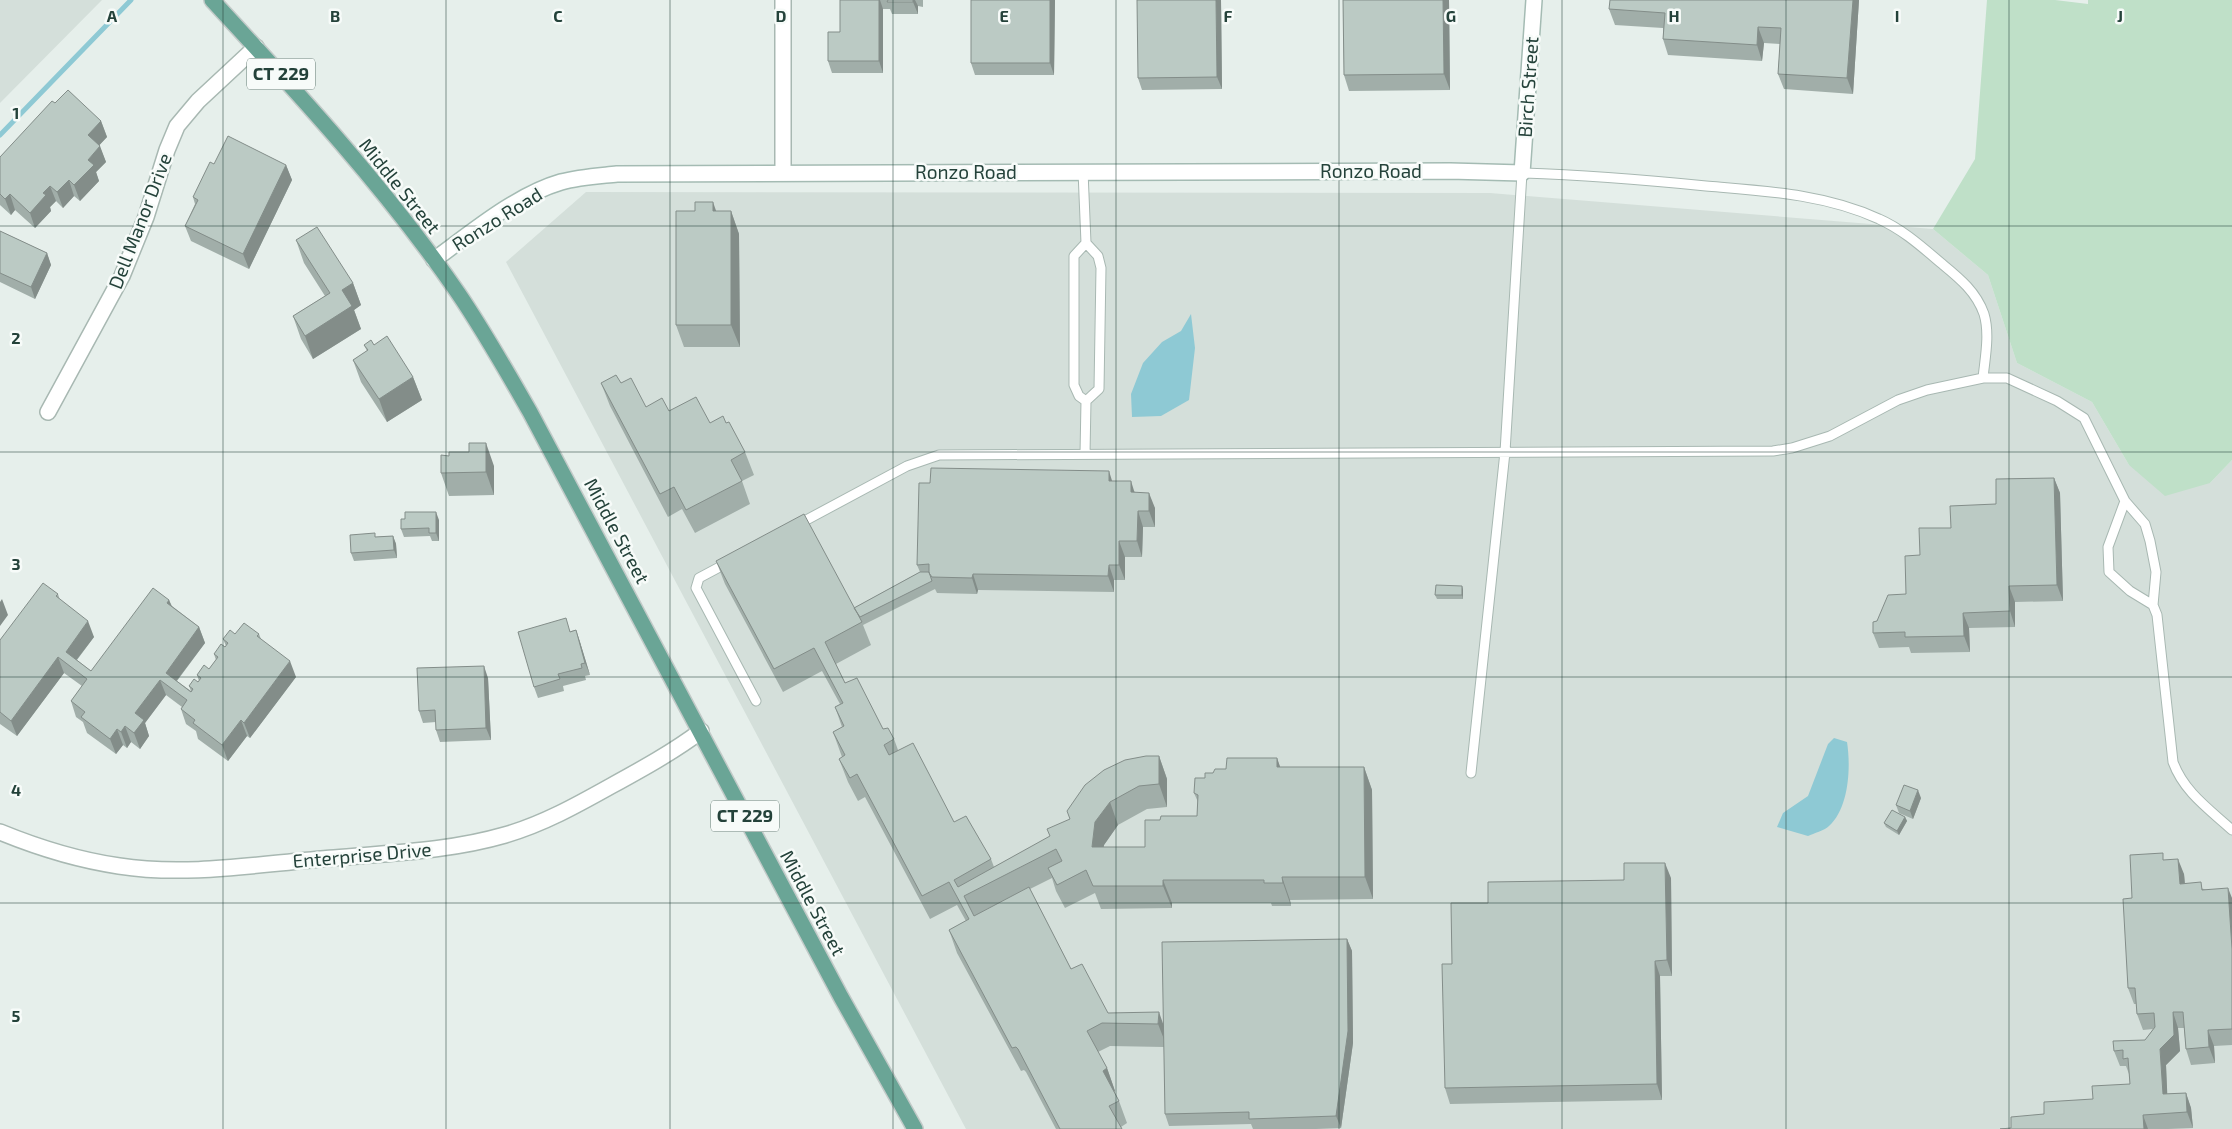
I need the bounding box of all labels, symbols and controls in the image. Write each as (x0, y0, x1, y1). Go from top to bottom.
text: A (107, 6, 118, 25)
text: B (330, 6, 340, 25)
text: C (553, 6, 563, 25)
text: D (776, 6, 787, 25)
text: E (999, 6, 1009, 25)
text: F (1224, 6, 1233, 25)
text: G (1446, 6, 1456, 25)
text: H (1668, 6, 1680, 25)
text: I (1895, 6, 1899, 25)
text: J (2117, 6, 2123, 25)
street label: Birch Street (1512, 36, 1543, 138)
road number: CT 229 (247, 59, 315, 90)
text: 1 (13, 103, 19, 122)
street label: Middle Street (355, 133, 446, 238)
street label: Dell Manor Drive (103, 150, 176, 292)
street label: Ronzo Road (1320, 159, 1422, 182)
street label: Ronzo Road (915, 160, 1017, 183)
street label: Ronzo Road (447, 182, 546, 255)
text: 2 (11, 328, 21, 347)
street label: Middle Street (580, 474, 655, 587)
text: 3 (11, 554, 21, 573)
text: 4 (11, 780, 21, 799)
road number: CT 229 (711, 800, 779, 831)
street label: Enterprise Drive (292, 837, 432, 872)
street label: Middle Street (776, 846, 851, 959)
text: 5 (12, 1006, 21, 1025)

